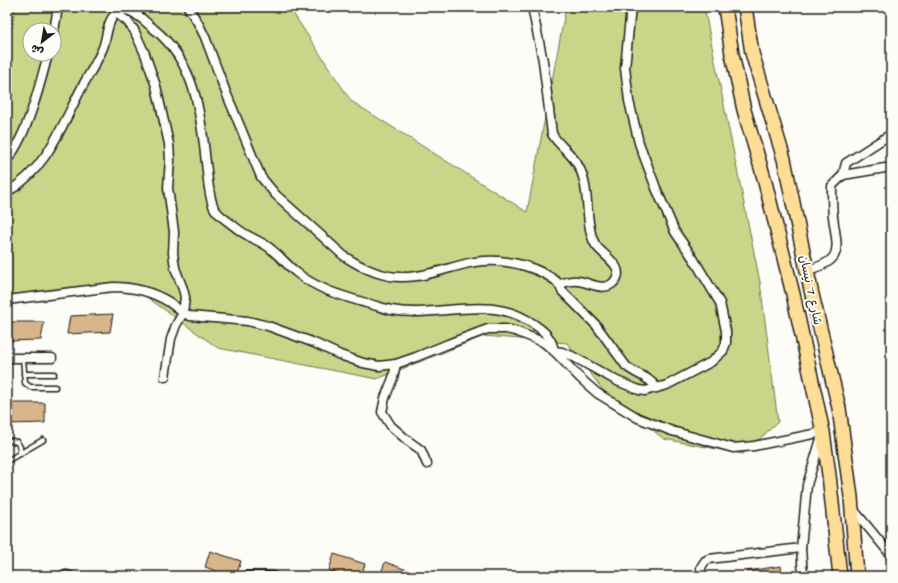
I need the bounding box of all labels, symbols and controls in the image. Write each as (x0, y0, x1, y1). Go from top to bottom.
north arrow (22, 22, 62, 62)
text: ش (28, 41, 46, 60)
street label: شارع 7 نيسان (795, 254, 826, 327)

